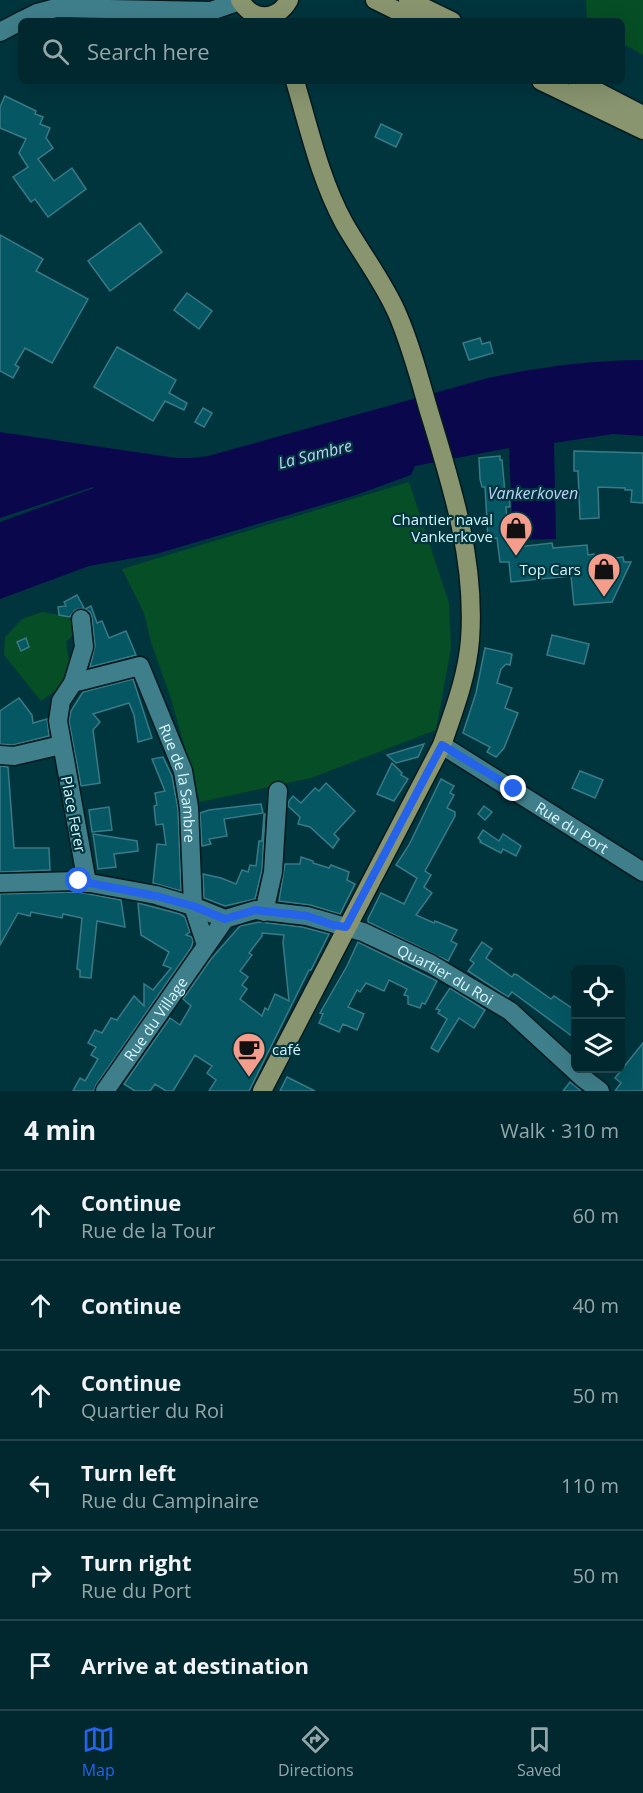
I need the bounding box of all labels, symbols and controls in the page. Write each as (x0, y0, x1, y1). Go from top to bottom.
search box (18, 18, 625, 84)
icon: search (39, 35, 72, 68)
text: Search here (87, 36, 210, 66)
water label: La Sambre (276, 434, 354, 474)
water label: Vankerkoven (488, 482, 578, 504)
place label: Chantier naval Vankerkove (392, 509, 493, 546)
shop icon: Chantier naval Vankerkove (498, 510, 534, 557)
shop icon: Top Cars (586, 551, 622, 598)
place label: Top Cars (520, 559, 581, 579)
street label: Rue de la Sambre (155, 721, 200, 843)
street label: Place Ferer (57, 774, 91, 854)
route end (500, 775, 526, 801)
street label: Rue du Port (532, 797, 612, 858)
route start (65, 867, 91, 893)
street label: Quartier du Roi (394, 940, 497, 1009)
map controls (571, 965, 625, 1073)
button: locate (571, 965, 625, 1019)
street label: Rue du Village (119, 973, 192, 1065)
button: layers (571, 1019, 625, 1073)
cafe icon: café (231, 1031, 267, 1078)
place label: café (272, 1039, 301, 1059)
text: 4 min (24, 1112, 96, 1148)
text: Walk · 310 m (500, 1117, 619, 1144)
text: Continue (81, 1187, 181, 1217)
icon: ahead (24, 1199, 57, 1232)
text: 60 m (572, 1202, 619, 1229)
text: Rue de la Tour (81, 1217, 216, 1244)
icon: ahead (24, 1289, 57, 1322)
text: Continue (81, 1290, 181, 1320)
text: 40 m (572, 1292, 619, 1319)
text: Continue (81, 1367, 181, 1397)
icon: ahead (24, 1379, 57, 1412)
text: 50 m (572, 1382, 619, 1409)
text: Quartier du Roi (81, 1397, 224, 1424)
text: Turn left (81, 1457, 176, 1487)
icon: left (24, 1469, 57, 1502)
text: 110 m (561, 1472, 619, 1499)
text: Rue du Campinaire (81, 1487, 259, 1514)
text: Turn right (81, 1547, 192, 1577)
icon: right (24, 1559, 57, 1592)
text: 50 m (572, 1562, 619, 1589)
text: Rue du Port (81, 1577, 191, 1604)
icon: arrive (24, 1649, 57, 1682)
text: Arrive at destination (81, 1650, 309, 1680)
tab: Map (82, 1723, 115, 1781)
tab: Directions (278, 1723, 354, 1781)
tab: Saved (517, 1723, 561, 1781)

